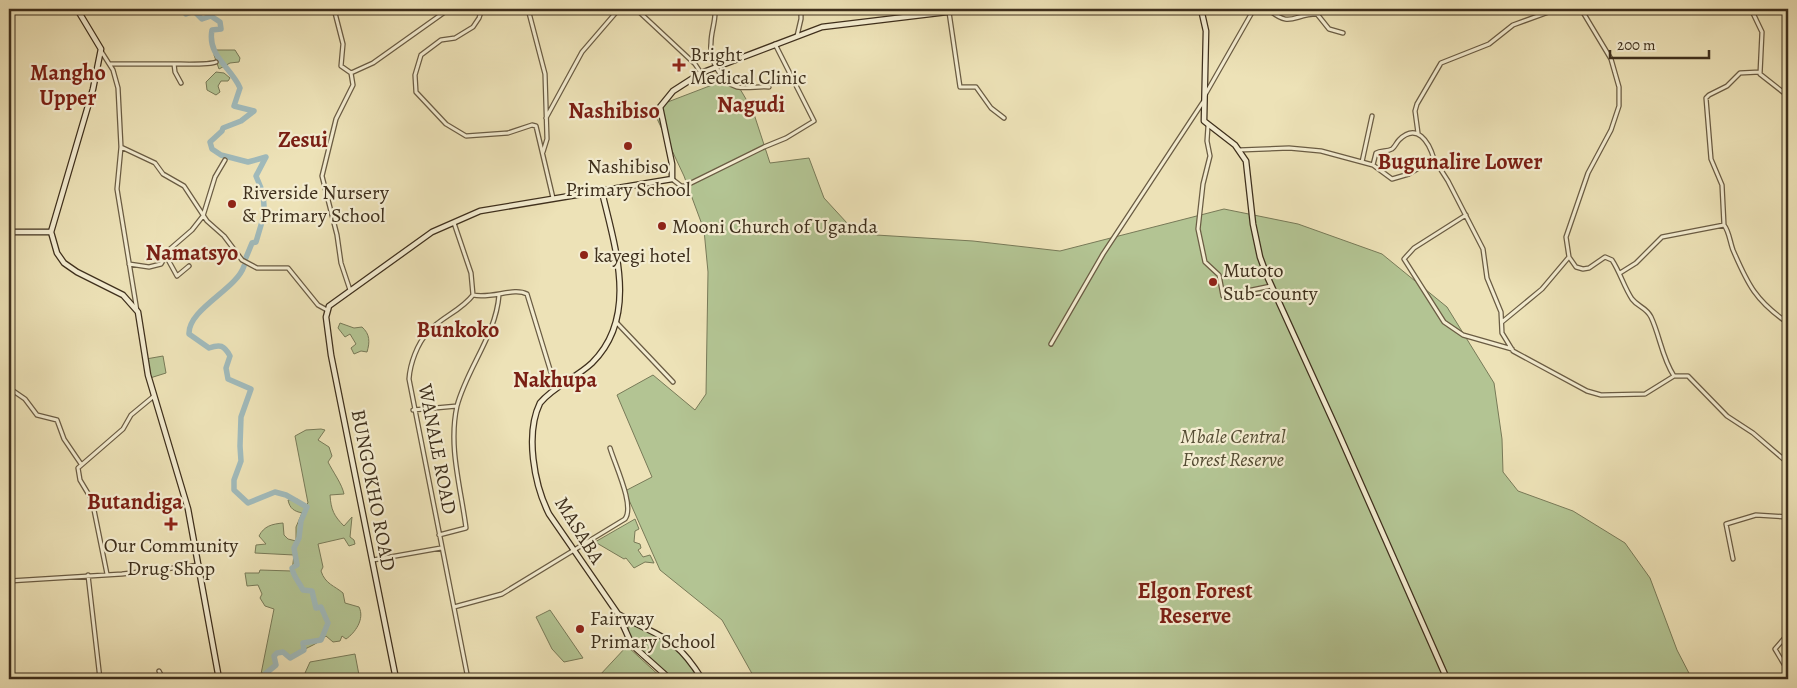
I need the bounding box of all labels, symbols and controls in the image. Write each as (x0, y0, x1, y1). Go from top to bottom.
scale bar (1610, 28, 1708, 60)
text: 200 m (1617, 35, 1656, 55)
place label: Bright Medical Clinic (690, 41, 806, 91)
district label: Mangho Upper (30, 58, 106, 113)
marker: Bright Medical Clinic (672, 58, 686, 72)
district label: Nagudi (717, 90, 785, 120)
district label: Nashibiso (568, 96, 660, 126)
district label: Zesui (278, 125, 328, 155)
marker: Nashibiso Primary School (622, 140, 634, 152)
district label: Bugunalire Lower (1378, 147, 1542, 177)
place label: Nashibiso Primary School (565, 153, 691, 203)
place label: Riverside Nursery & Primary School (242, 179, 390, 229)
marker: Riverside Nursery & Primary School (226, 198, 238, 210)
place label: Mooni Church of Uganda (672, 213, 879, 240)
marker: Mooni Church of Uganda (656, 220, 668, 232)
district label: Namatsyo (146, 238, 238, 268)
place label: kayegi hotel (594, 242, 691, 269)
marker: kayegi hotel (578, 249, 590, 261)
place label: Mutoto Sub-county (1223, 257, 1319, 307)
marker: Mutoto Sub-county (1207, 276, 1219, 288)
district label: Bunkoko (417, 315, 499, 345)
district label: Nakhupa (513, 365, 597, 395)
street label: WANALE ROAD (411, 381, 463, 517)
street label: BUNGOKHO ROAD (345, 407, 402, 573)
park label: Mbale Central Forest Reserve (1180, 423, 1286, 473)
district label: Butandiga (87, 487, 183, 517)
street label: MASABA (548, 492, 611, 569)
marker: Our Community Drug Shop (164, 517, 178, 531)
place label: Our Community Drug Shop (104, 532, 239, 582)
district label: Elgon Forest Reserve (1138, 576, 1253, 631)
place label: Fairway Primary School (590, 605, 715, 655)
marker: Fairway Primary School (574, 623, 586, 635)

